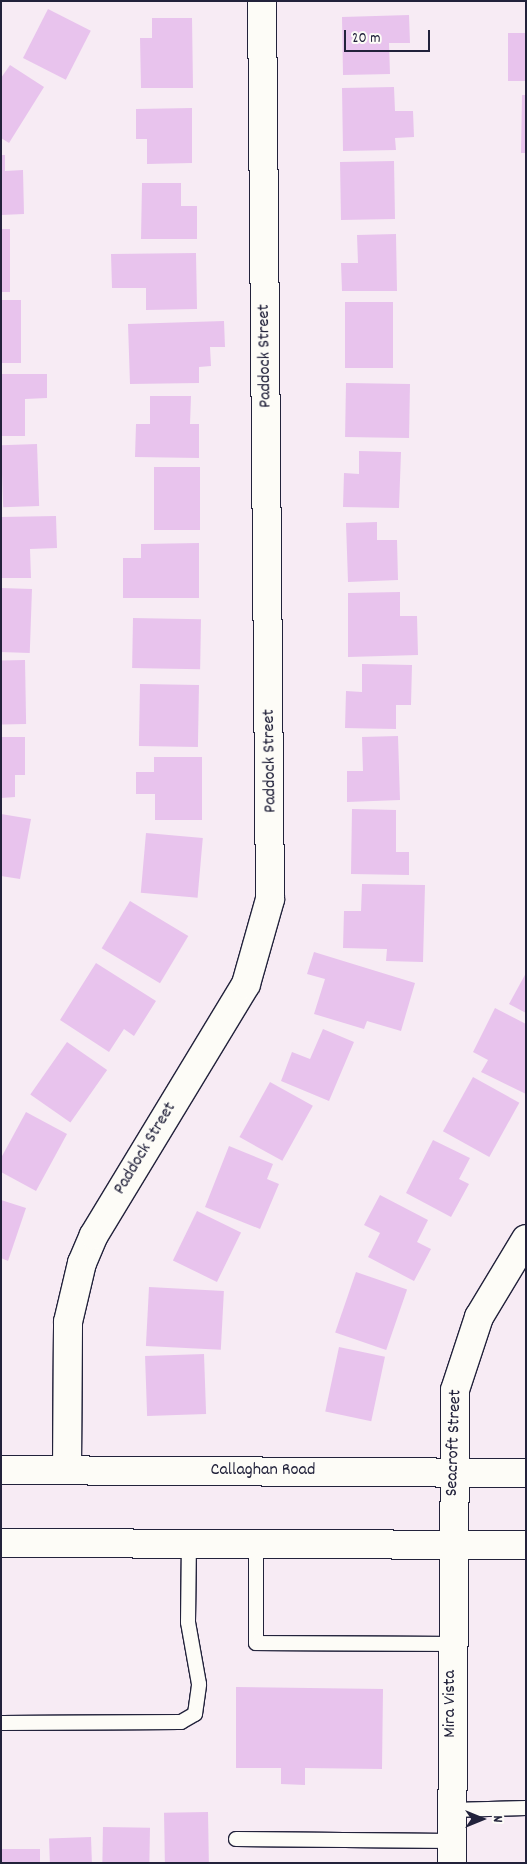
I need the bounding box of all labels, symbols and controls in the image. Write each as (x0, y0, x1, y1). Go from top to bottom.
scale bar (347, 20, 433, 52)
text: 20 m (352, 28, 380, 50)
street label: Paddock Street (254, 304, 278, 408)
street label: Paddock Street (259, 709, 283, 813)
street label: Paddock Street (110, 1099, 182, 1199)
street label: Seacroft Street (442, 1389, 468, 1497)
street label: Callaghan Road (210, 1460, 316, 1482)
street label: Mira Vista (440, 1670, 462, 1738)
north arrow (457, 1794, 507, 1844)
text: N (487, 1816, 507, 1822)

